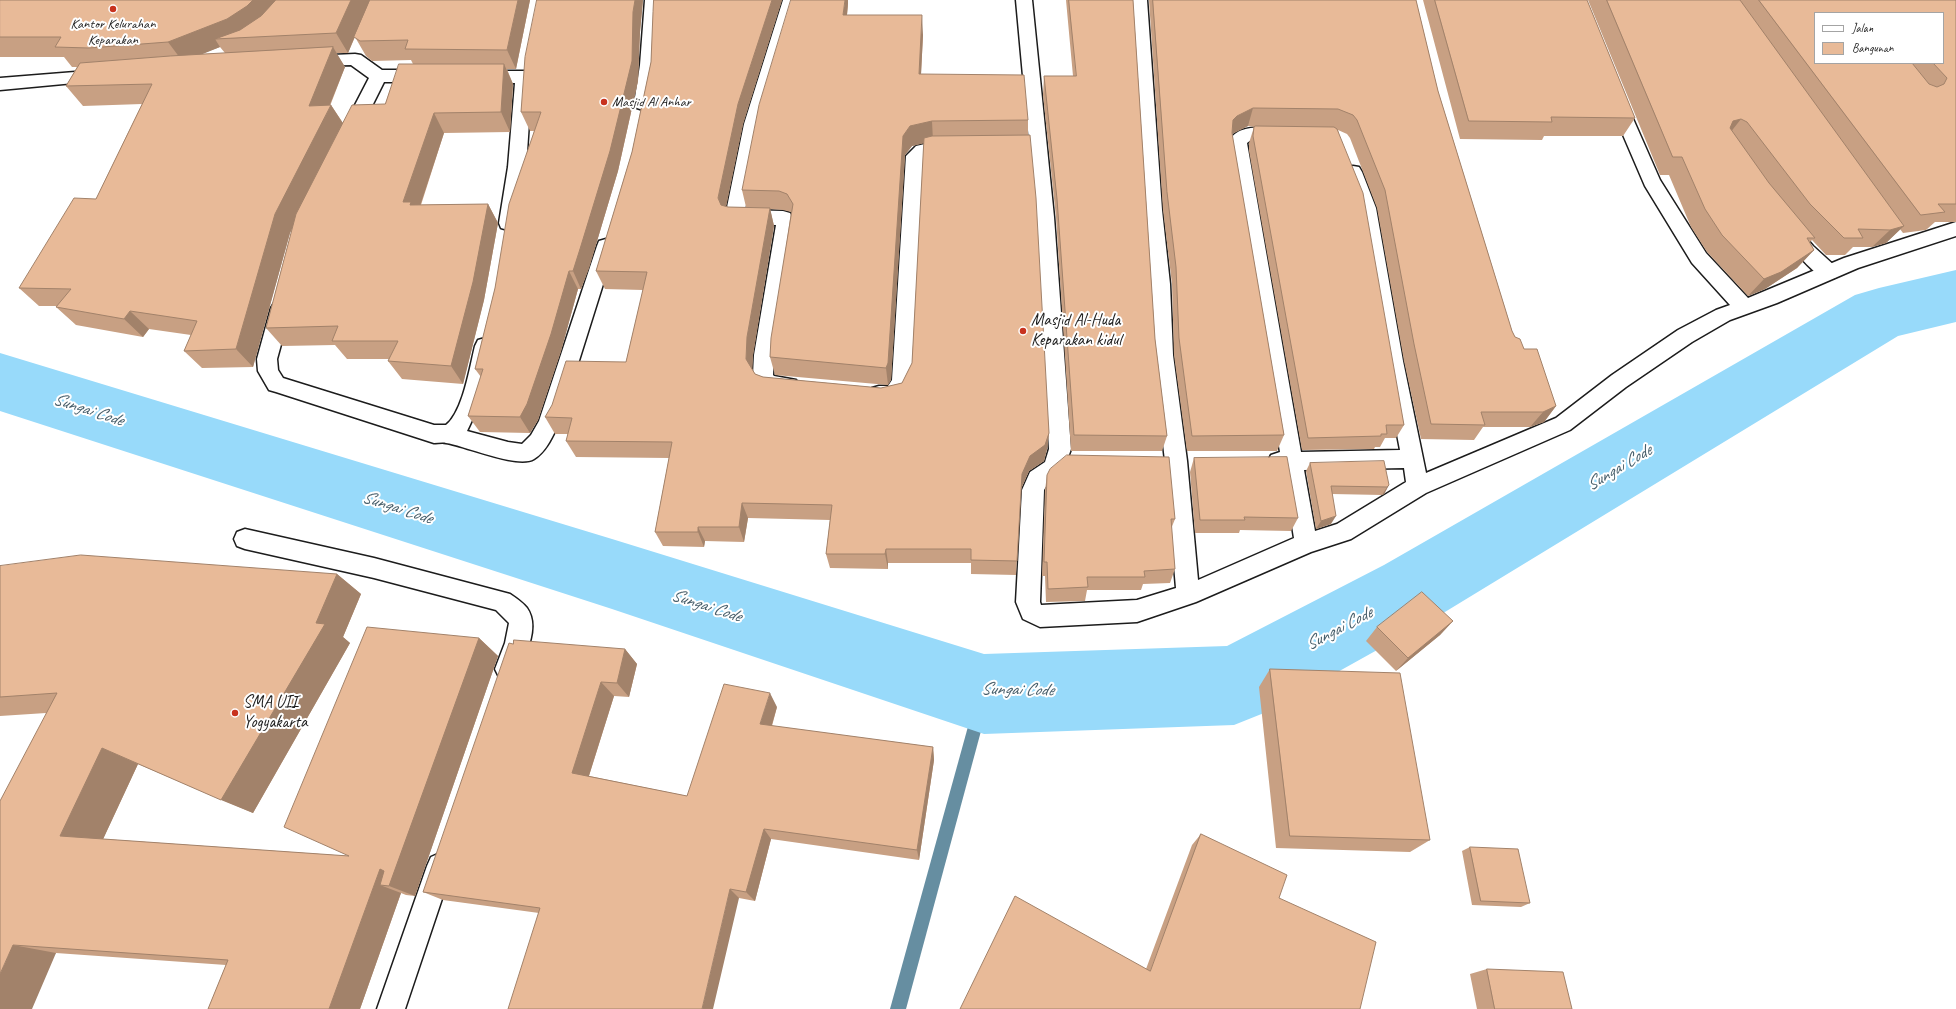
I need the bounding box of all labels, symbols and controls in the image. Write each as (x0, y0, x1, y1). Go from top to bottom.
marker: Kantor Kelurahan Keparakan (108, 4, 118, 14)
legend (1814, 12, 1944, 64)
place label: Kantor Kelurahan Keparakan (70, 16, 156, 48)
text: Jalan (1852, 20, 1873, 36)
text: Bangunan (1852, 40, 1893, 56)
place label: Masjid Al Anhar (612, 94, 691, 110)
marker: Masjid Al Anhar (599, 97, 609, 107)
place label: Masjid Al-Huda Keparakan kidul (1031, 311, 1121, 351)
marker: Masjid Al-Huda Keparakan kidul (1018, 326, 1028, 336)
water label: Sungai Code (50, 389, 126, 431)
water label: Sungai Code (1582, 440, 1656, 496)
water label: Sungai Code (359, 487, 435, 529)
water label: Sungai Code (668, 585, 744, 627)
water label: Sungai Code (1302, 603, 1376, 655)
water label: Sungai Code (981, 679, 1053, 701)
place label: SMA UII Yogyakarta (243, 693, 308, 733)
marker: SMA UII Yogyakarta (230, 708, 240, 718)

